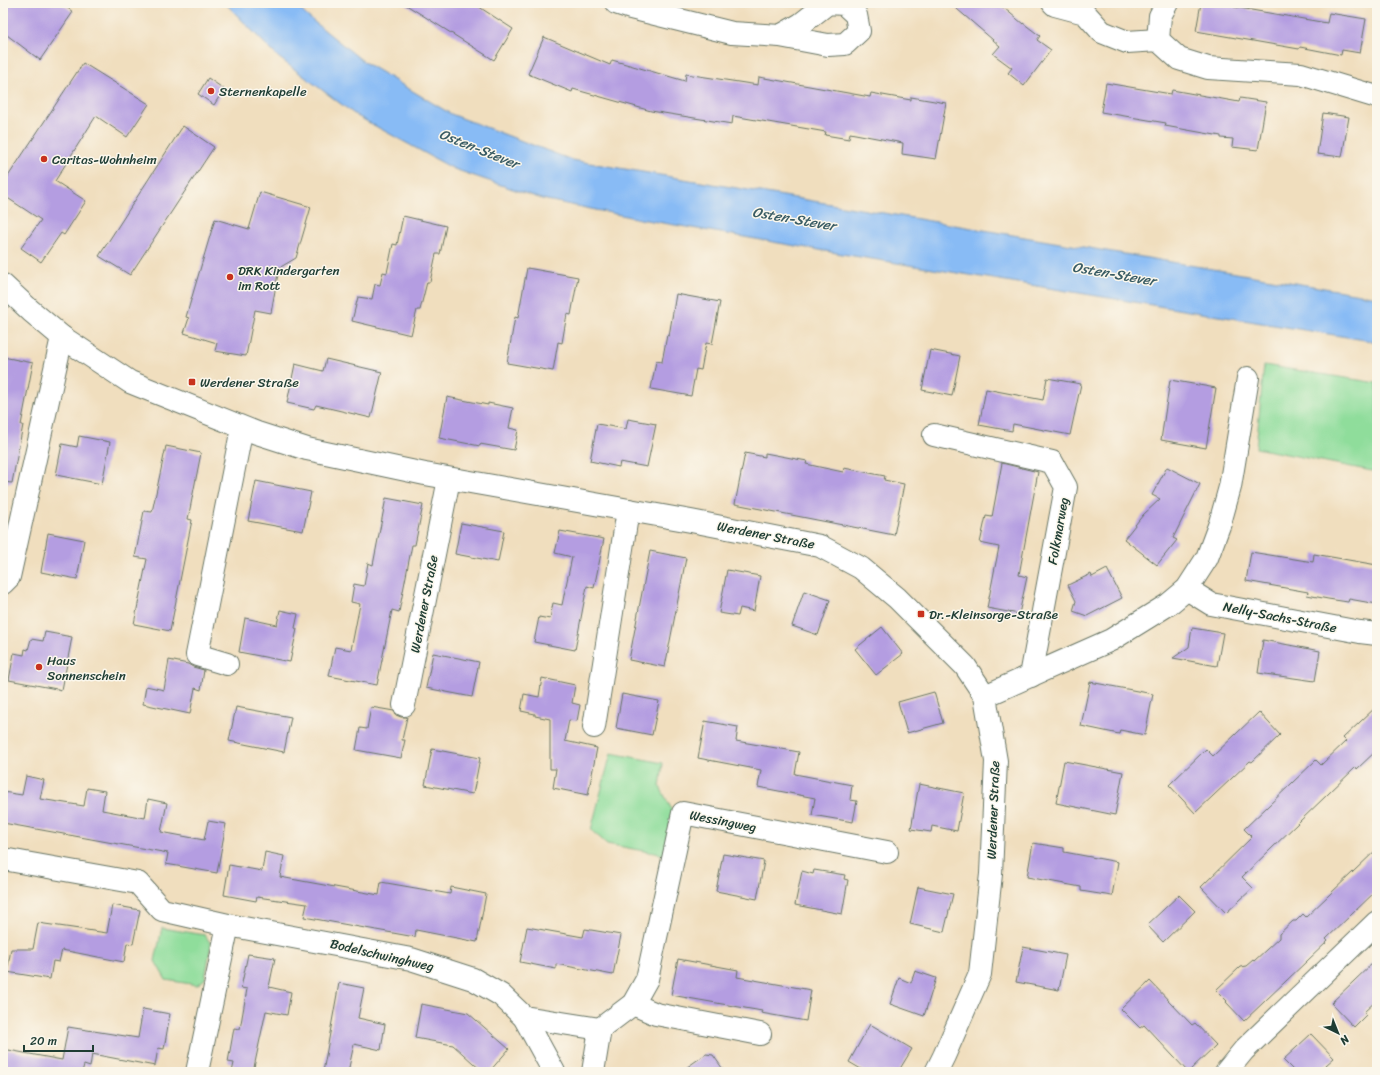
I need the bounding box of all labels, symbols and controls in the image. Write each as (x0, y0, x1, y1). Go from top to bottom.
place label: Sternenkapelle (219, 80, 307, 103)
marker: Sternenkapelle (206, 86, 216, 96)
water label: Osten-Stever (435, 122, 525, 177)
place label: Caritas-Wohnheim (52, 148, 157, 171)
marker: Caritas-Wohnheim (39, 154, 49, 164)
water label: Osten-Stever (750, 199, 840, 239)
water label: Osten-Stever (1070, 254, 1160, 294)
place label: DRK Kindergarten im Rott (238, 259, 340, 297)
marker: DRK Kindergarten im Rott (225, 272, 235, 282)
place label: Werdener Straße (200, 371, 299, 394)
marker: Werdener Straße (187, 377, 197, 387)
street label: Folkmarweg (1041, 495, 1075, 566)
street label: Werdener Straße (715, 514, 817, 556)
street label: Werdener Straße (403, 553, 445, 655)
street label: Nelly-Sachs-Straße (1221, 595, 1339, 639)
place label: Dr.-Kleinsorge-Straße (929, 603, 1058, 626)
marker: Dr.-Kleinsorge-Straße (916, 609, 926, 619)
place label: Haus Sonnenschein (47, 649, 126, 687)
marker: Haus Sonnenschein (34, 662, 44, 672)
street label: Werdener Straße (980, 760, 1006, 860)
street label: Wessingweg (688, 803, 759, 839)
street label: Bodelschwinghweg (328, 932, 437, 978)
north arrow (1318, 1013, 1358, 1053)
scale bar (24, 1027, 93, 1053)
text: 20 m (30, 1030, 57, 1052)
text: N (1335, 1030, 1354, 1050)

